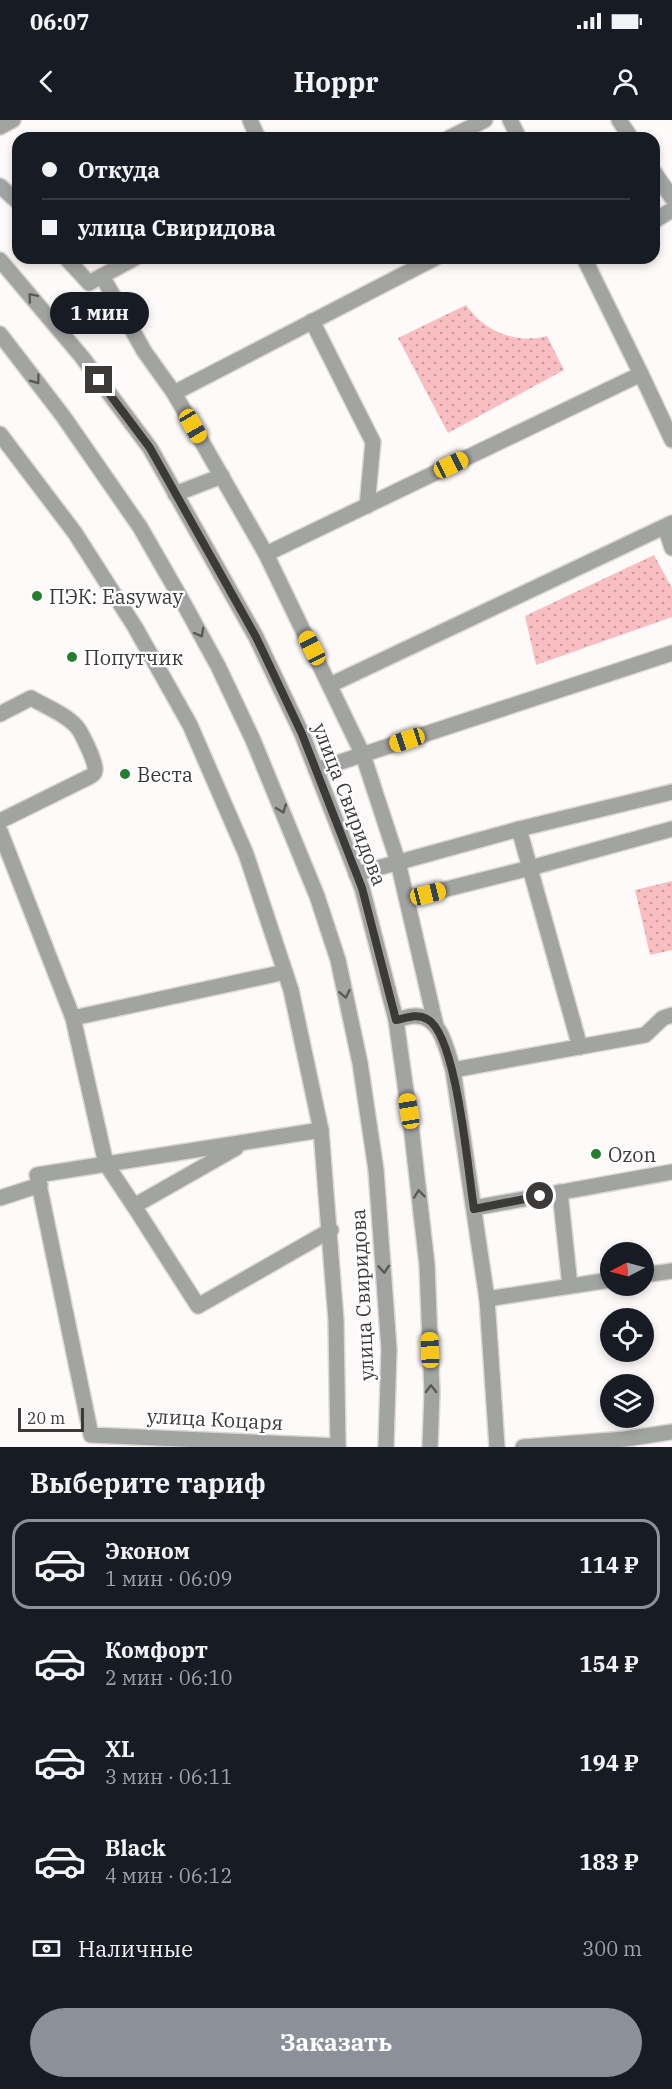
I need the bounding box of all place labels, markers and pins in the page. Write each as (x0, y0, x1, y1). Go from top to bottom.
place label: ПЭК: Easyway (49, 583, 183, 610)
marker: ПЭК: Easyway (30, 589, 44, 603)
place label: Попутчик (84, 644, 183, 671)
marker: Попутчик (65, 650, 79, 664)
place label: Веста (137, 761, 193, 788)
marker: Веста (118, 767, 132, 781)
place label: Ozon (608, 1141, 657, 1168)
marker: Ozon (589, 1147, 603, 1161)

